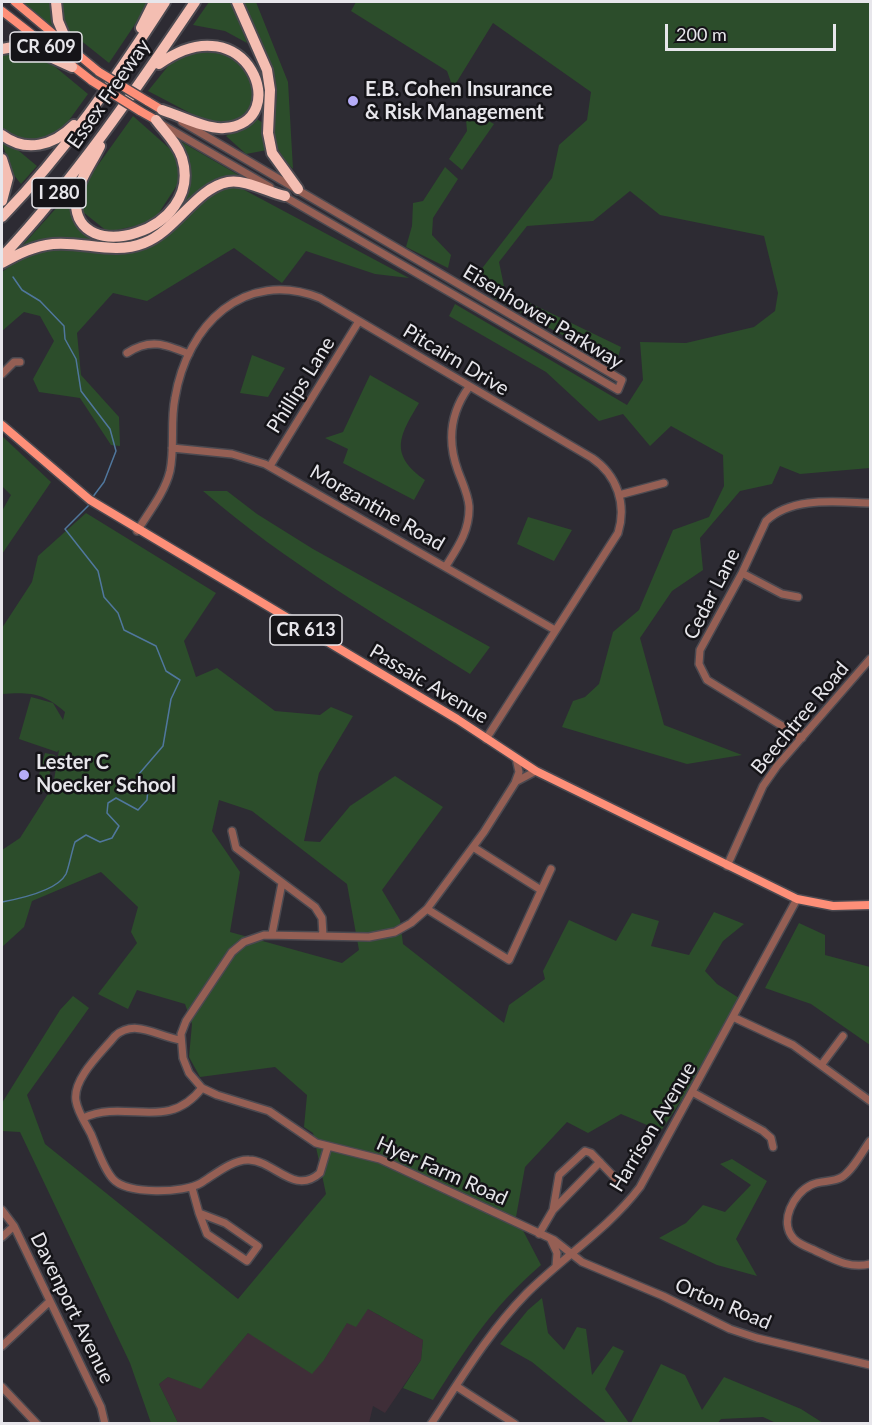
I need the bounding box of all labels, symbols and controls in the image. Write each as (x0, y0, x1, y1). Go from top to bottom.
scale bar (668, 12, 839, 50)
text: 200 m (676, 23, 727, 45)
road number: CR 609 (10, 32, 82, 62)
street label: Essex Freeway (62, 35, 156, 153)
place label: E.B. Cohen Insurance & Risk Management (365, 78, 553, 125)
marker: E.B. Cohen Insurance & Risk Management (346, 94, 360, 108)
road number: I 280 (32, 178, 86, 208)
street label: Eisenhower Parkway (459, 260, 627, 374)
street label: Pitcairn Drive (399, 319, 513, 401)
street label: Phillips Lane (262, 332, 340, 438)
street label: Morgantine Road (305, 460, 449, 556)
street label: Cedar Lane (679, 544, 745, 644)
road number: CR 613 (270, 615, 342, 645)
street label: Passaic Avenue (365, 639, 493, 729)
street label: Beechtree Road (746, 657, 854, 779)
place label: Lester C Noecker School (36, 751, 176, 798)
marker: Lester C Noecker School (17, 768, 31, 782)
street label: Harrison Avenue (605, 1058, 701, 1196)
street label: Hyer Farm Road (373, 1131, 511, 1211)
street label: Davenport Avenue (25, 1229, 119, 1387)
street label: Orton Road (671, 1273, 775, 1335)

